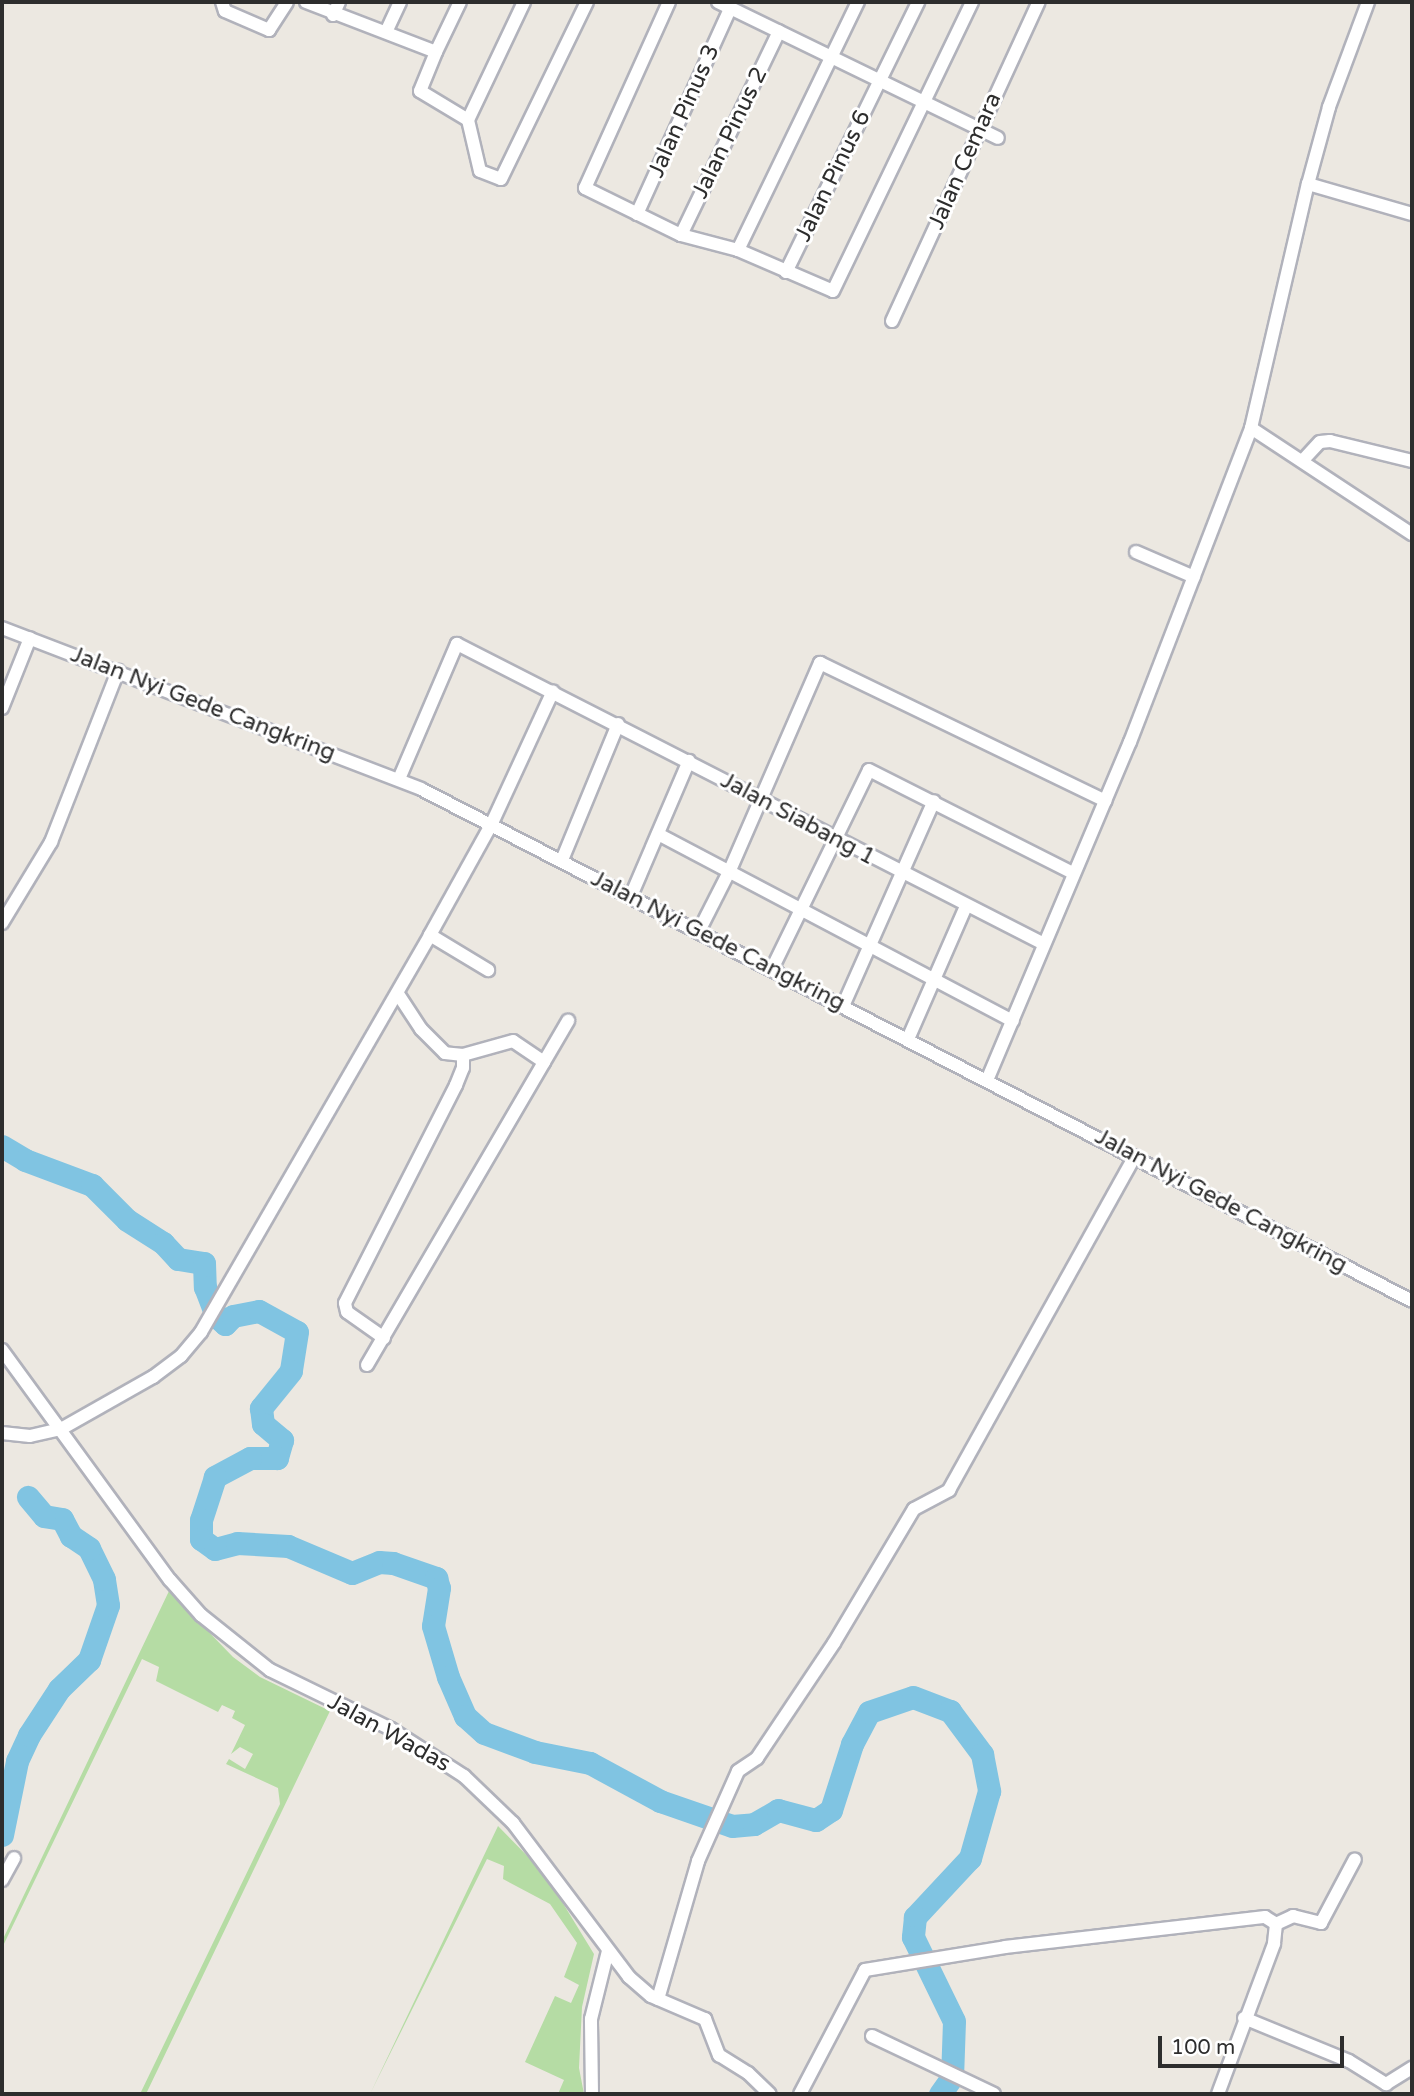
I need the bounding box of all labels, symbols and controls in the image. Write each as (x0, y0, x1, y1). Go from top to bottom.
street label: Jalan Pinus 3 (642, 40, 726, 182)
street label: Jalan Pinus 2 (686, 63, 774, 203)
street label: Jalan Cemara (923, 88, 1007, 234)
street label: Jalan Pinus 6 (789, 106, 877, 246)
street label: Jalan Nyi Gede Cangkring (67, 641, 339, 767)
street label: Jalan Siabang 1 (716, 767, 880, 871)
street label: Jalan Nyi Gede Cangkring (586, 865, 850, 1017)
street label: Jalan Nyi Gede Cangkring (1090, 1123, 1352, 1279)
street label: Jalan Wadas (323, 1688, 455, 1778)
scale bar (1162, 2022, 1348, 2066)
text: 100 m (1171, 2035, 1235, 2060)

